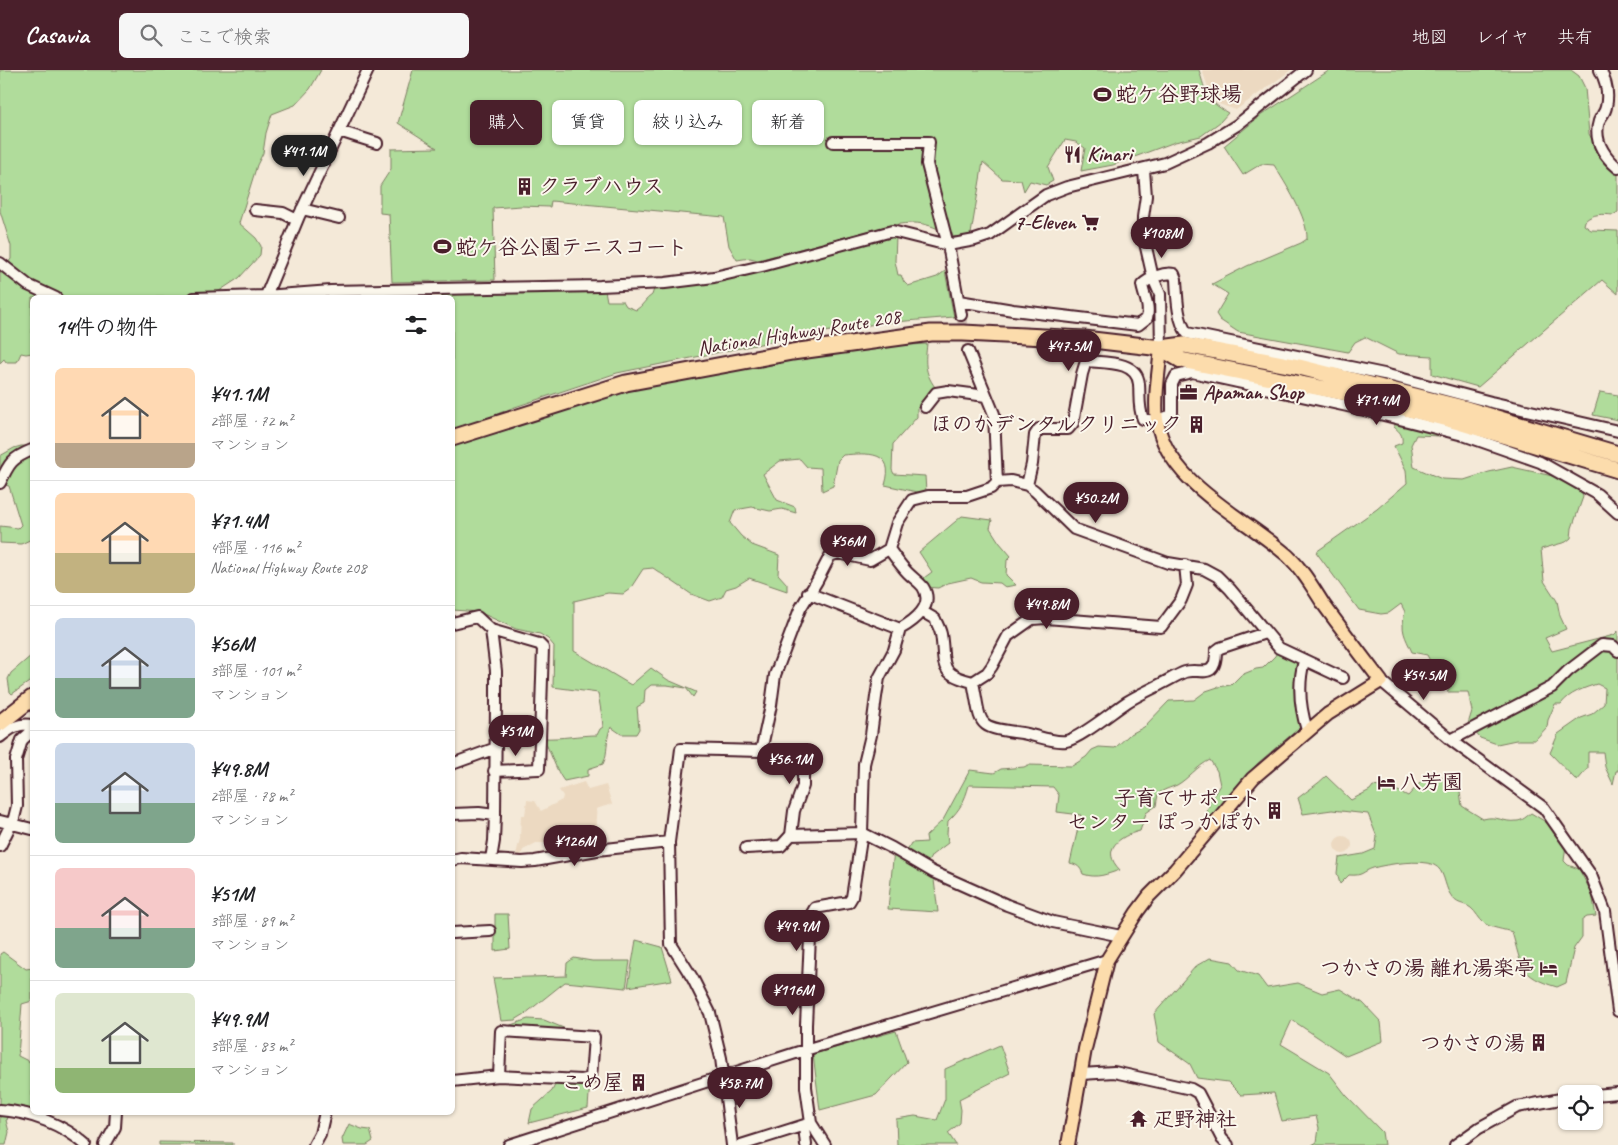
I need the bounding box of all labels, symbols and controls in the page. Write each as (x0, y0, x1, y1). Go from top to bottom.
search box (119, 13, 469, 58)
text: Casavia (25, 20, 89, 50)
icon: search (137, 21, 165, 49)
text: ここで検索 (177, 25, 272, 49)
text: 地図 (1412, 26, 1448, 48)
text: レイヤ (1476, 26, 1529, 48)
text: 共有 (1557, 26, 1593, 48)
place label: 蛇ケ谷野球場 (1116, 81, 1242, 107)
sports icon: 蛇ケ谷野球場 (1092, 84, 1112, 104)
chip: 購入 (470, 100, 542, 145)
chip: 賃貸 (552, 100, 624, 145)
chip: 絞り込み (634, 100, 742, 145)
chip: 新着 (752, 100, 824, 145)
pin: ¥41.1M (263, 134, 345, 177)
text: ¥41.1M (282, 141, 326, 161)
place label: Kinari (1087, 141, 1135, 167)
restaurant icon: Kinari (1063, 144, 1083, 164)
place label: クラブハウス (539, 173, 664, 199)
building icon: クラブハウス (515, 176, 535, 196)
place label: 7-Eleven (1014, 209, 1077, 235)
supermarket icon: 7-Eleven (1080, 212, 1100, 232)
pin: ¥108M (1127, 216, 1197, 259)
text: ¥108M (1142, 223, 1182, 243)
place label: 蛇ケ谷公園テニスコート (456, 234, 687, 260)
sports icon: 蛇ケ谷公園テニスコート (432, 237, 452, 257)
street label: National Highway Route 208 (696, 303, 905, 361)
icon: filters (402, 311, 430, 339)
text: 14件の物件 (55, 314, 158, 340)
pin: ¥47.5M (1028, 330, 1110, 372)
text: ¥47.5M (1047, 336, 1091, 356)
place label: Apaman Shop (1203, 379, 1306, 405)
text: ¥41.1M (210, 381, 267, 407)
office icon: Apaman Shop (1179, 382, 1199, 402)
pin: ¥71.4M (1336, 384, 1418, 426)
icon: home (95, 388, 155, 448)
text: ¥71.4M (1355, 390, 1399, 410)
text: 2部屋 · 72 m² (210, 411, 292, 431)
place label: ほのかデンタルクリニック (931, 411, 1182, 437)
building icon: ほのかデンタルクリニック (1186, 414, 1206, 434)
text: マンション (210, 435, 289, 455)
pin: ¥50.2M (1055, 482, 1137, 524)
text: ¥50.2M (1074, 488, 1118, 508)
text: ¥71.4M (210, 508, 267, 534)
icon: home (95, 513, 155, 573)
pin: ¥56M (818, 524, 878, 567)
text: ¥56M (831, 531, 865, 551)
text: 4部屋 · 116 m² (210, 538, 300, 558)
text: National Highway Route 208 (210, 558, 366, 578)
pin: ¥49.8M (1006, 588, 1088, 630)
text: ¥49.8M (1025, 594, 1069, 614)
text: ¥56M (210, 631, 254, 657)
icon: home (95, 638, 155, 698)
pin: ¥54.5M (1383, 658, 1465, 701)
text: 3部屋 · 101 m² (210, 661, 300, 681)
text: ¥54.5M (1402, 665, 1446, 685)
text: マンション (210, 685, 289, 705)
pin: ¥51M (486, 714, 546, 757)
text: ¥51M (499, 721, 533, 741)
pin: ¥56.1M (749, 742, 831, 785)
text: ¥56.1M (768, 749, 812, 769)
text: ¥49.8M (210, 756, 267, 782)
icon: home (95, 763, 155, 823)
place label: 八芳園 (1400, 769, 1463, 795)
hotel icon: 八芳園 (1376, 772, 1396, 792)
place label: 子育てサポート センター ぽっかぽか (1067, 785, 1261, 835)
text: 2部屋 · 78 m² (210, 786, 292, 806)
building icon: 子育てサポート センター ぽっかぽか (1265, 800, 1285, 820)
text: マンション (210, 810, 289, 830)
pin: ¥126M (540, 824, 610, 867)
text: ¥126M (555, 831, 595, 851)
text: ¥51M (210, 881, 253, 907)
icon: home (95, 888, 155, 948)
pin: ¥49.9M (756, 910, 838, 952)
text: 3部屋 · 89 m² (210, 911, 292, 931)
text: ¥49.9M (775, 916, 819, 936)
text: マンション (210, 935, 289, 955)
place label: つかさの湯 離れ湯楽亭 (1320, 955, 1535, 981)
hotel icon: つかさの湯 離れ湯楽亭 (1539, 958, 1559, 978)
pin: ¥116M (758, 974, 828, 1016)
text: ¥116M (773, 980, 813, 1000)
text: ¥49.9M (210, 1006, 267, 1032)
icon: home (95, 1013, 155, 1073)
place label: つかさの湯 (1420, 1030, 1525, 1056)
building icon: つかさの湯 (1529, 1033, 1549, 1053)
text: 3部屋 · 83 m² (210, 1036, 292, 1056)
text: マンション (210, 1060, 289, 1080)
pin: ¥58.7M (699, 1066, 781, 1109)
place label: こめ屋 (561, 1069, 624, 1095)
building icon: こめ屋 (628, 1072, 648, 1092)
text: ¥58.7M (718, 1073, 762, 1093)
map controls (1558, 1085, 1603, 1130)
button: locate (1558, 1085, 1603, 1130)
place label: 疋野神社 (1153, 1106, 1237, 1132)
temple icon: 疋野神社 (1129, 1109, 1149, 1129)

